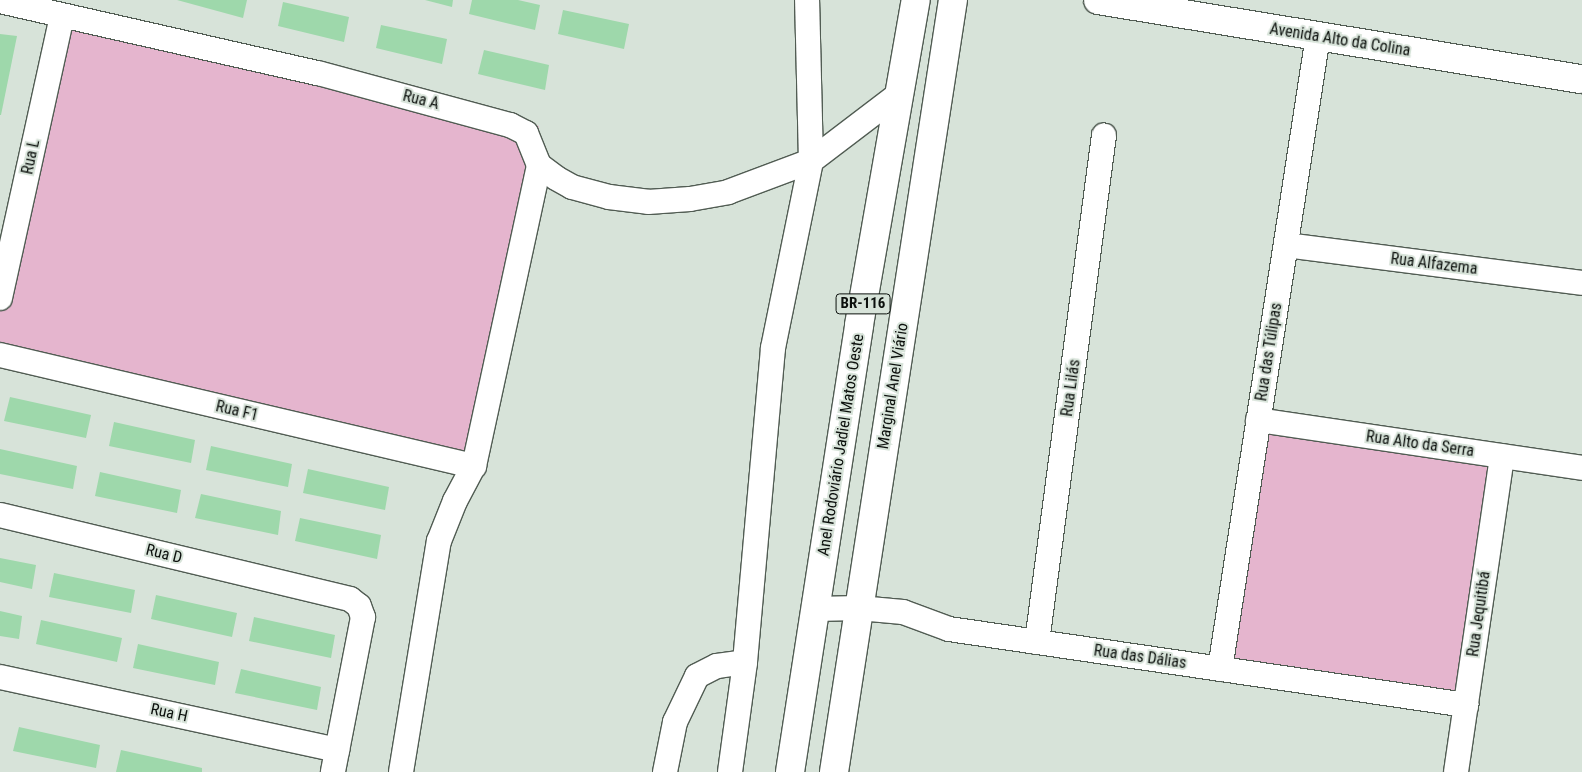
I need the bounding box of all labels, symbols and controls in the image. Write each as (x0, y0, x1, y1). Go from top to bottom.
street label: Avenida Alto da Colina (1268, 19, 1412, 61)
street label: Rua A (401, 86, 441, 114)
street label: Rua L (18, 138, 44, 176)
street label: Rua Alfazema (1390, 249, 1478, 279)
road number: BR-116 (836, 292, 890, 316)
street label: Rua das Túlipas (1252, 301, 1286, 403)
street label: Marginal Anel Viário (874, 322, 912, 450)
street label: Anel Rodoviário Jadiel Matos Oeste (814, 333, 868, 557)
street label: Rua Lilás (1057, 358, 1085, 418)
street label: Rua F1 (214, 397, 260, 425)
street label: Rua Alto da Serra (1365, 427, 1475, 461)
street label: Rua D (144, 540, 184, 568)
street label: Rua Jequitibá (1463, 570, 1495, 658)
street label: Rua das Dálias (1093, 641, 1187, 673)
street label: Rua H (149, 700, 189, 726)

